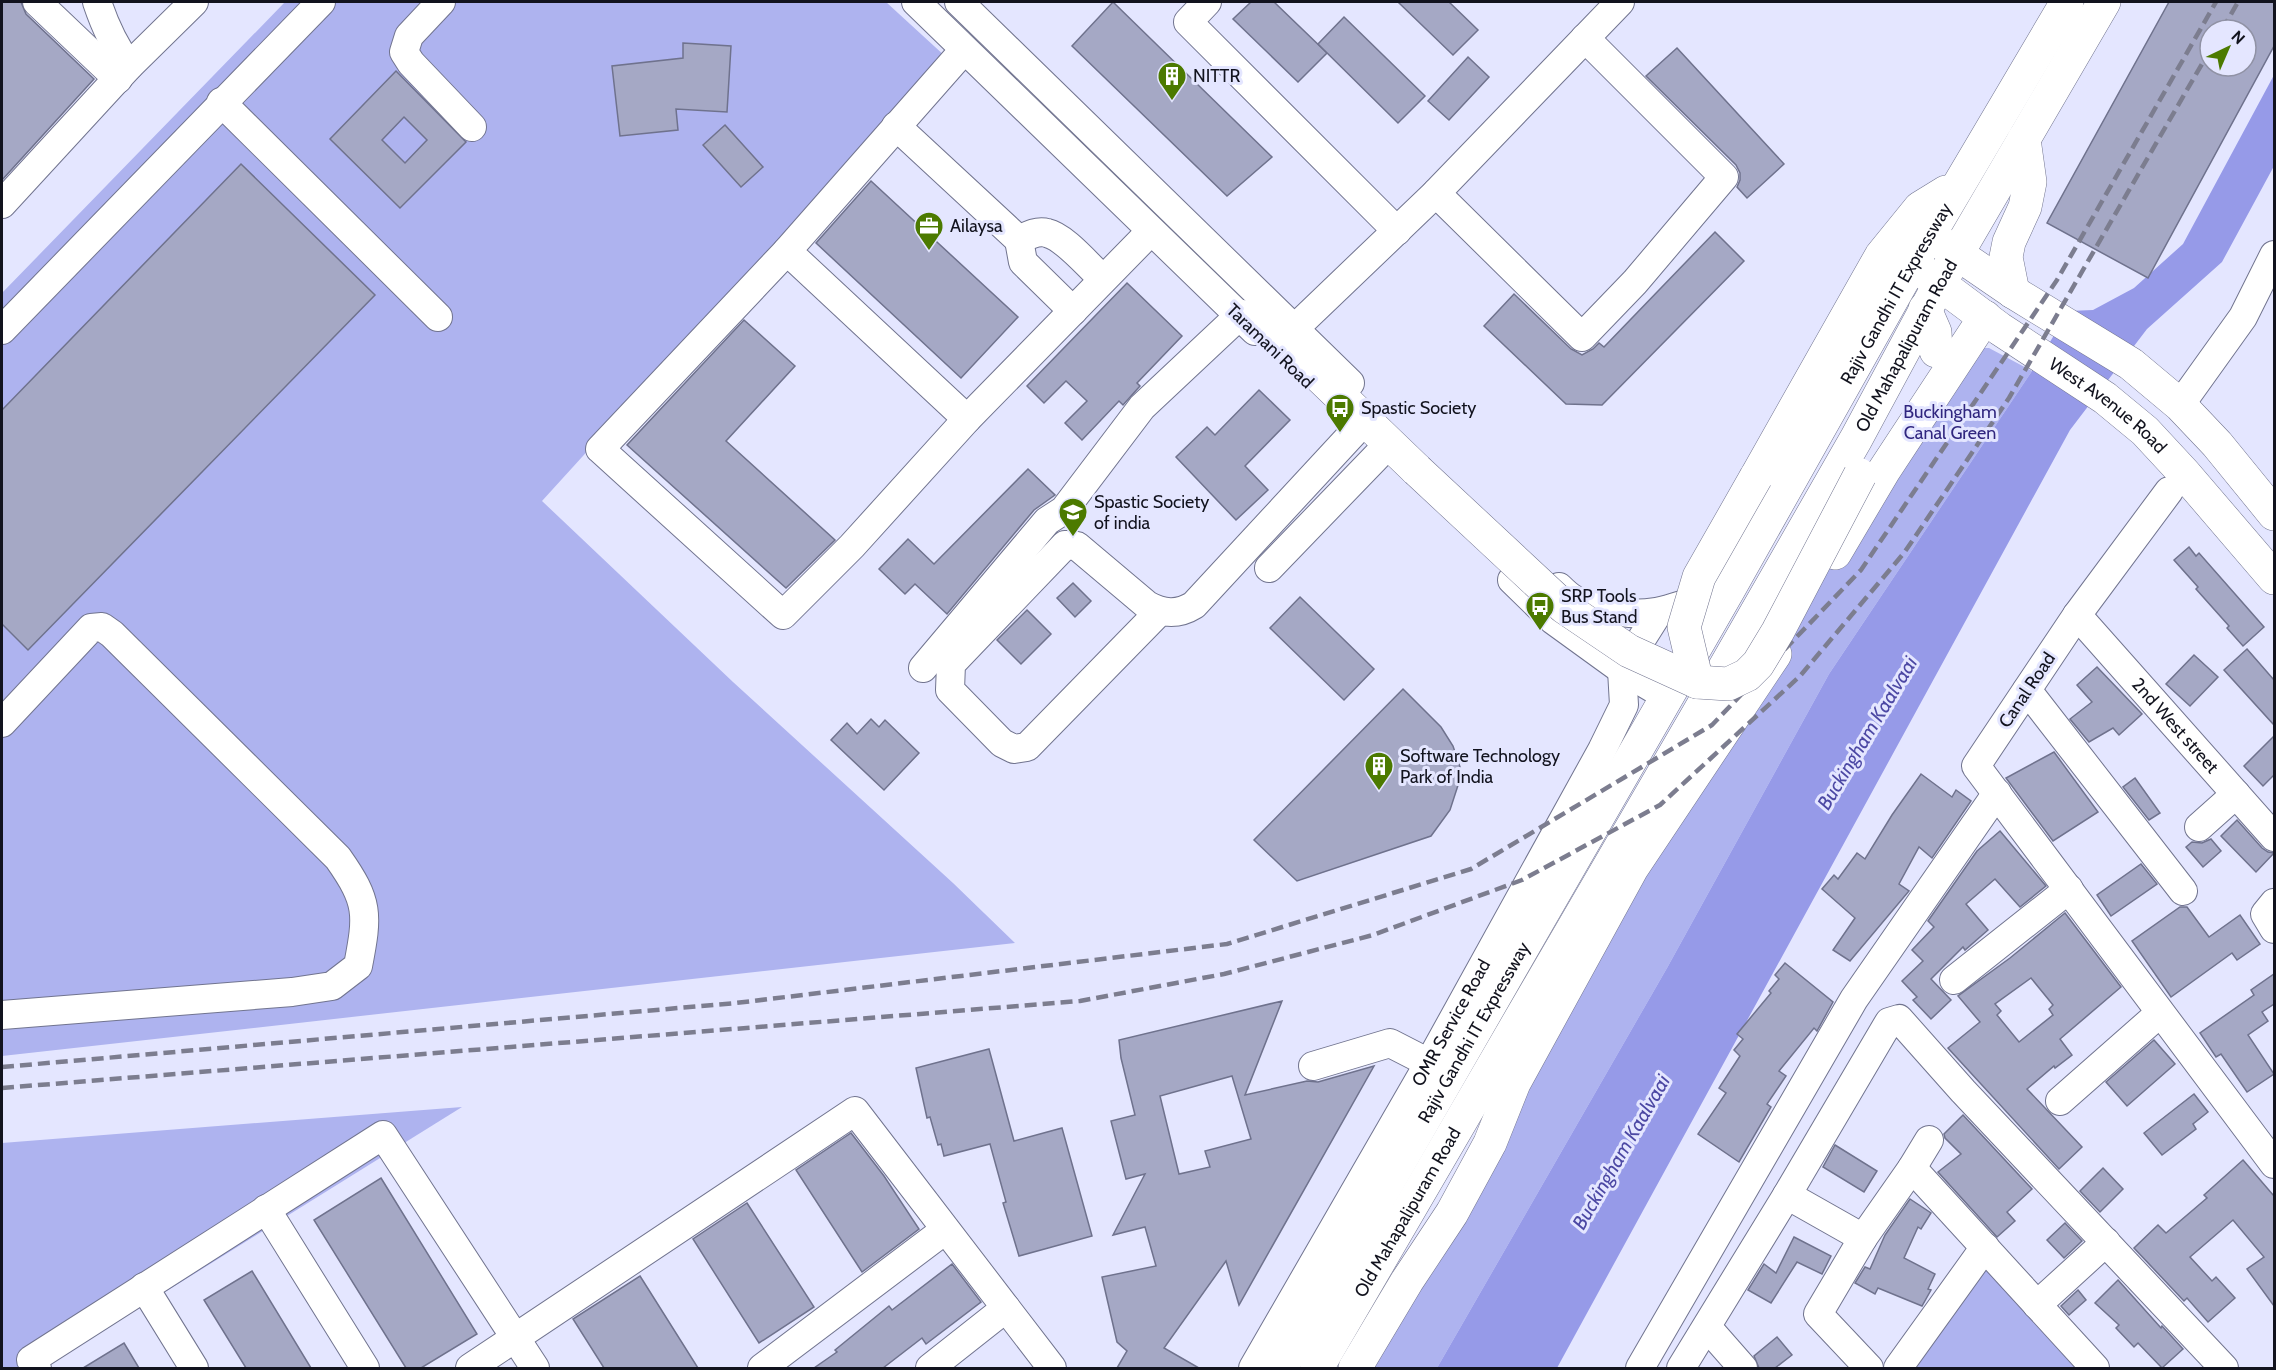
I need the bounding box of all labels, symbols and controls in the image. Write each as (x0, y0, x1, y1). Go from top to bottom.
north arrow (2198, 18, 2258, 78)
text: N (2227, 27, 2249, 48)
building icon: NITTR (1156, 60, 1188, 102)
place label: NITTR (1193, 65, 1240, 87)
street label: Rajiv Gandhi IT Expressway (1836, 199, 1957, 388)
office icon: Ailaysa (913, 210, 945, 252)
place label: Ailaysa (950, 215, 1003, 237)
street label: Old Mahapalipuram Road (1851, 256, 1962, 436)
street label: Taramani Road (1222, 299, 1318, 393)
street label: West Avenue Road (2045, 353, 2171, 458)
bus stop icon: Spastic Society (1324, 392, 1356, 434)
place label: Spastic Society (1361, 397, 1476, 419)
park label: Buckingham Canal Green (1903, 401, 1997, 444)
place label: Spastic Society of india (1094, 491, 1209, 534)
school or university icon: Spastic Society of india (1057, 496, 1089, 538)
place label: SRP Tools Bus Stand (1561, 585, 1638, 628)
bus stop icon: SRP Tools Bus Stand (1524, 590, 1556, 632)
street label: Canal Road (1994, 648, 2060, 732)
water label: Buckingham Kaalvaai (1812, 652, 1923, 814)
street label: 2nd West street (2127, 673, 2223, 778)
place label: Software Technology Park of India (1400, 745, 1560, 788)
building icon: Software Technology Park of India (1363, 750, 1395, 792)
street label: Rajiv Gandhi IT Expressway (1413, 938, 1535, 1127)
street label: OMR Service Road (1407, 956, 1495, 1090)
water label: Buckingham Kaalvaai (1567, 1070, 1675, 1233)
street label: Old Mahapalipuram Road (1350, 1124, 1466, 1301)

